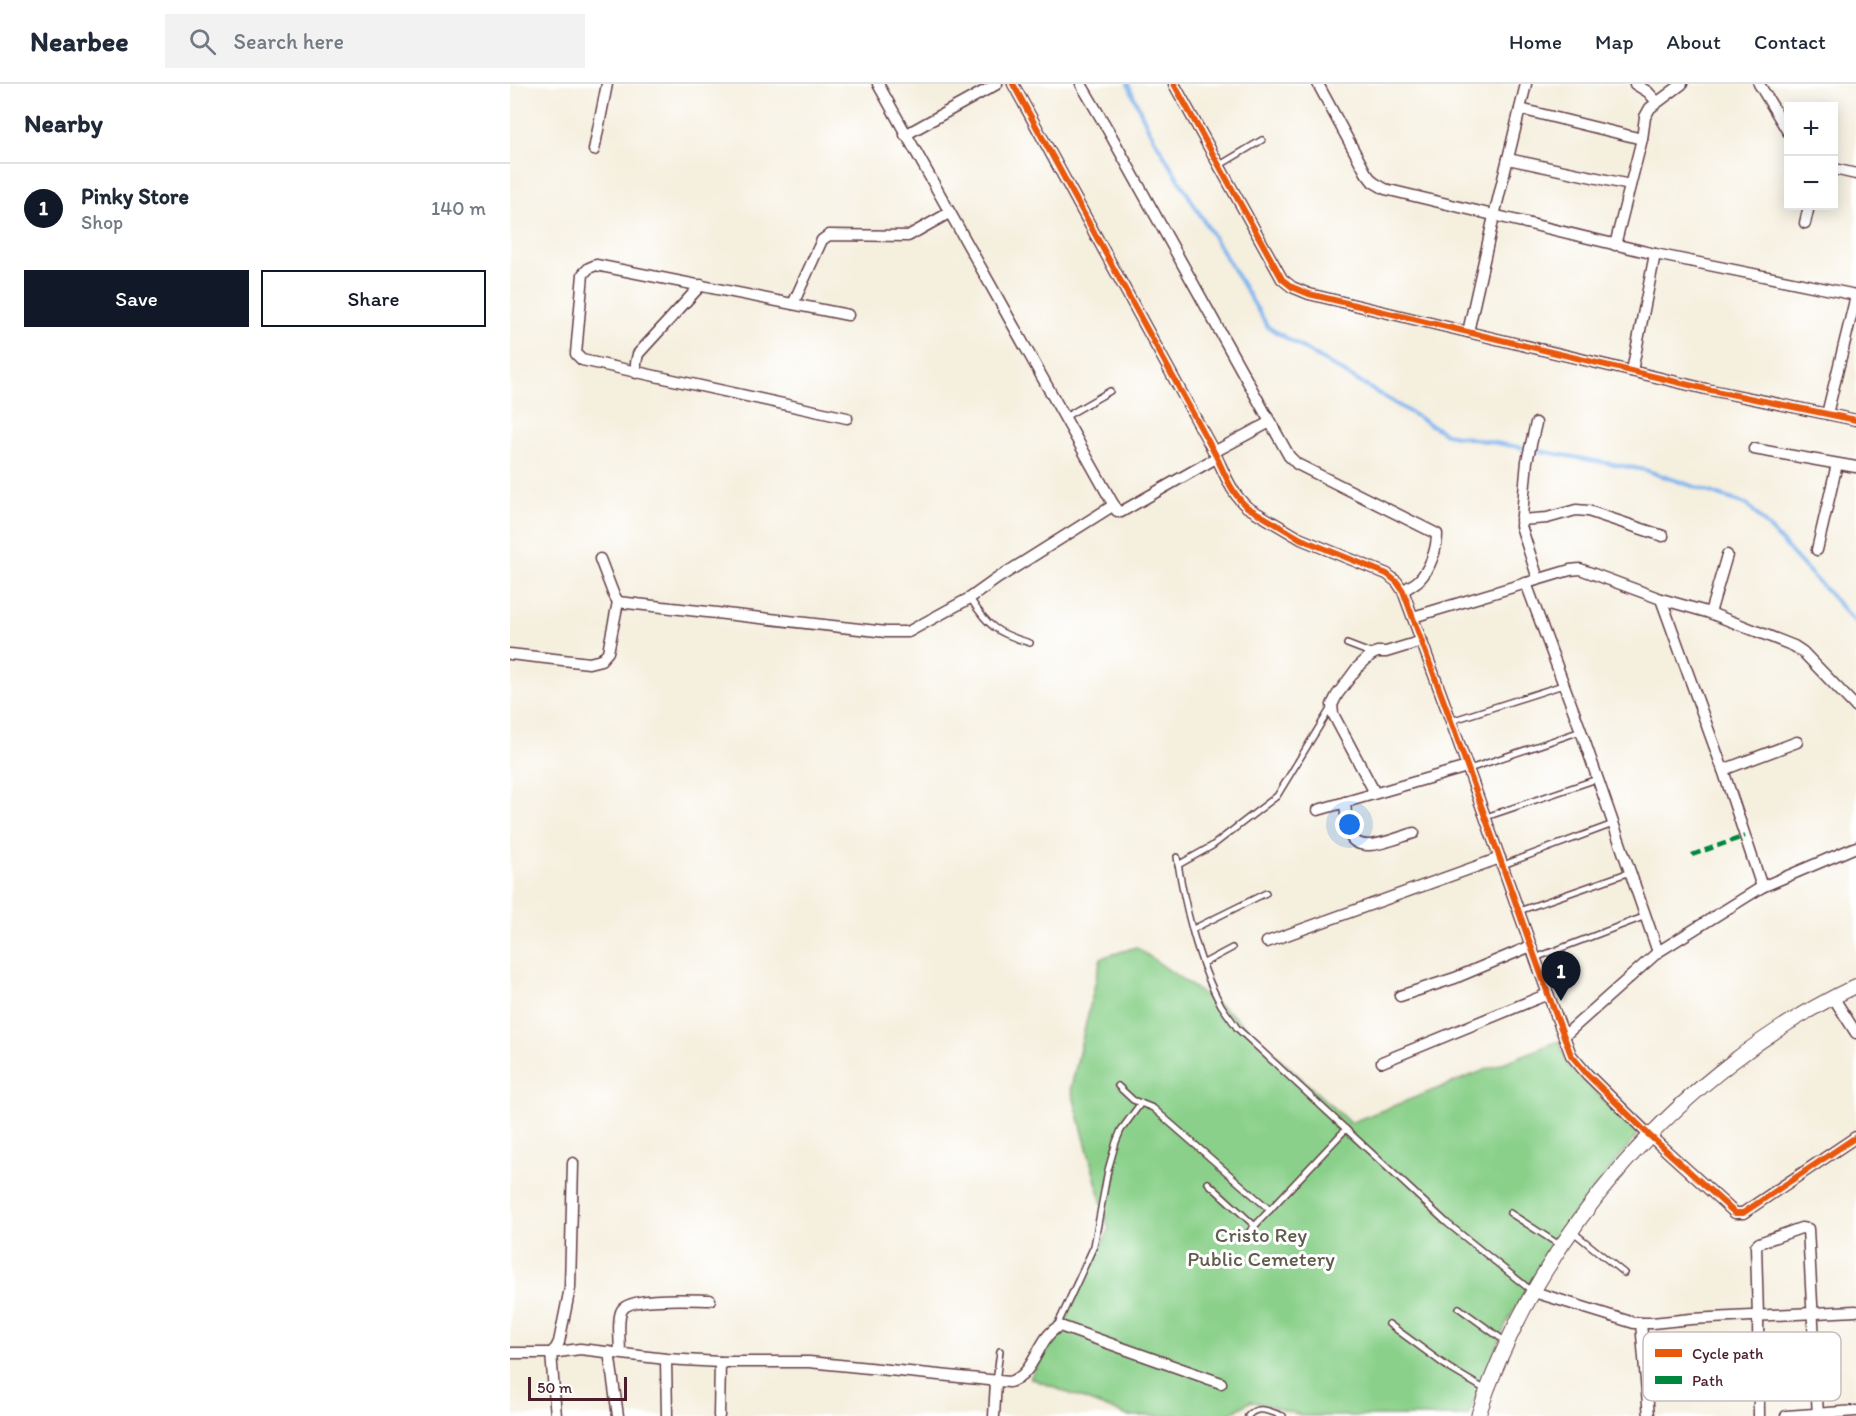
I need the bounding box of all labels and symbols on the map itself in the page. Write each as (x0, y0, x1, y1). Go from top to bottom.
your location (1335, 810, 1364, 839)
pin: 1 (1542, 952, 1580, 1001)
park label: Cristo Rey Public Cemetery (1187, 1222, 1335, 1271)
legend (1643, 1332, 1841, 1401)
text: Cycle path (1692, 1344, 1764, 1363)
text: Path (1692, 1371, 1723, 1390)
scale bar (528, 1374, 627, 1402)

